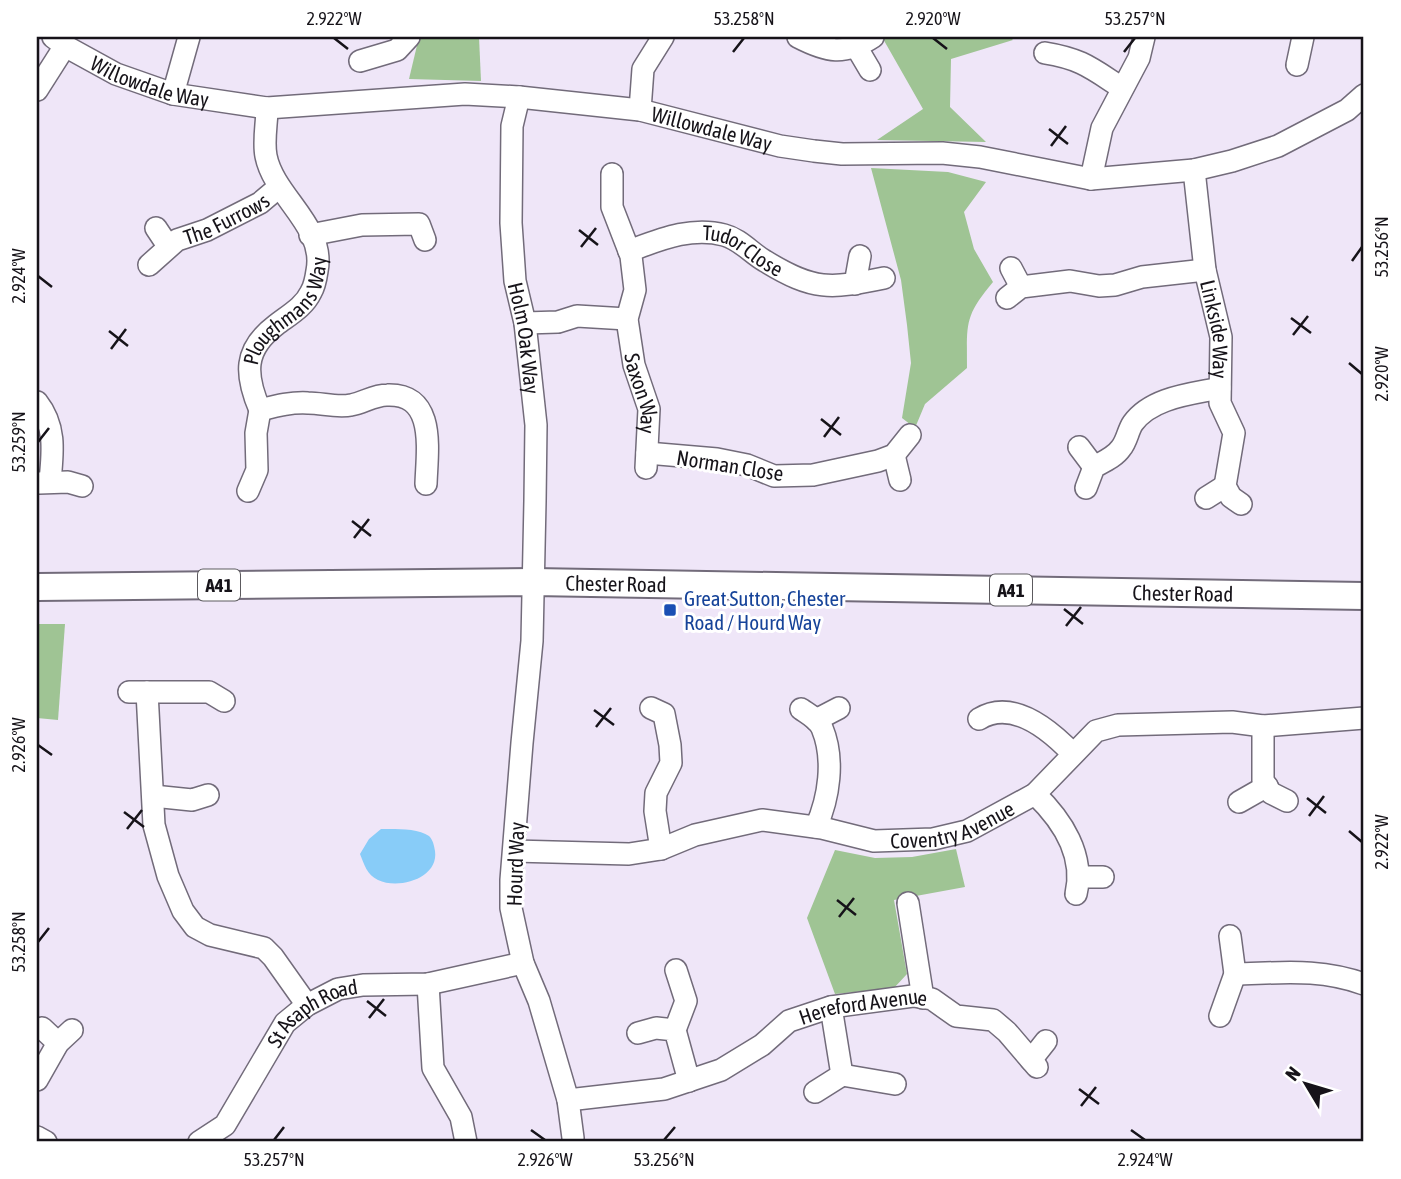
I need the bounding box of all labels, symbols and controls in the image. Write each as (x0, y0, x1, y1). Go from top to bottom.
text: 2.922°W (306, 8, 362, 29)
text: 53.258°N (713, 8, 775, 29)
text: 2.920°W (905, 8, 961, 29)
text: 53.257°N (1104, 8, 1166, 29)
street label: Willowdale Way (87, 51, 211, 111)
street label: Willowdale Way (649, 101, 775, 156)
street label: The Furrows (180, 188, 274, 249)
text: 53.256°N (1371, 216, 1392, 278)
street label: Tudor Close (702, 220, 787, 281)
text: 2.924°W (8, 248, 29, 304)
street label: Ploughmans Way (238, 256, 330, 367)
street label: Linkside Way (1196, 277, 1233, 379)
street label: Holm Oak Way (504, 280, 545, 396)
text: 2.920°W (1371, 346, 1392, 402)
street label: Saxon Way (620, 351, 663, 434)
text: 53.259°N (8, 411, 29, 473)
street label: Norman Close (675, 445, 785, 485)
road number: A41 (198, 570, 240, 600)
street label: Chester Road (565, 571, 667, 596)
road number: A41 (990, 575, 1032, 606)
street label: Chester Road (1132, 580, 1234, 606)
place label: Great Sutton, Chester Road / Hourd Way (684, 586, 846, 634)
marker: Great Sutton, Chester Road / Hourd Way (662, 602, 678, 618)
text: 2.926°W (8, 717, 29, 773)
street label: Coventry Avenue (890, 796, 1018, 852)
text: 2.922°W (1371, 814, 1392, 870)
street label: Hourd Way (502, 821, 528, 907)
text: 53.258°N (8, 911, 29, 973)
street label: St Asaph Road (262, 974, 359, 1051)
street label: Hereford Avenue (796, 983, 929, 1029)
north arrow (1272, 1050, 1342, 1120)
text: N (1280, 1062, 1305, 1085)
text: 53.257°N (243, 1149, 305, 1170)
text: 2.926°W (517, 1149, 573, 1170)
text: 53.256°N (633, 1149, 695, 1170)
text: 2.924°W (1117, 1149, 1173, 1170)

